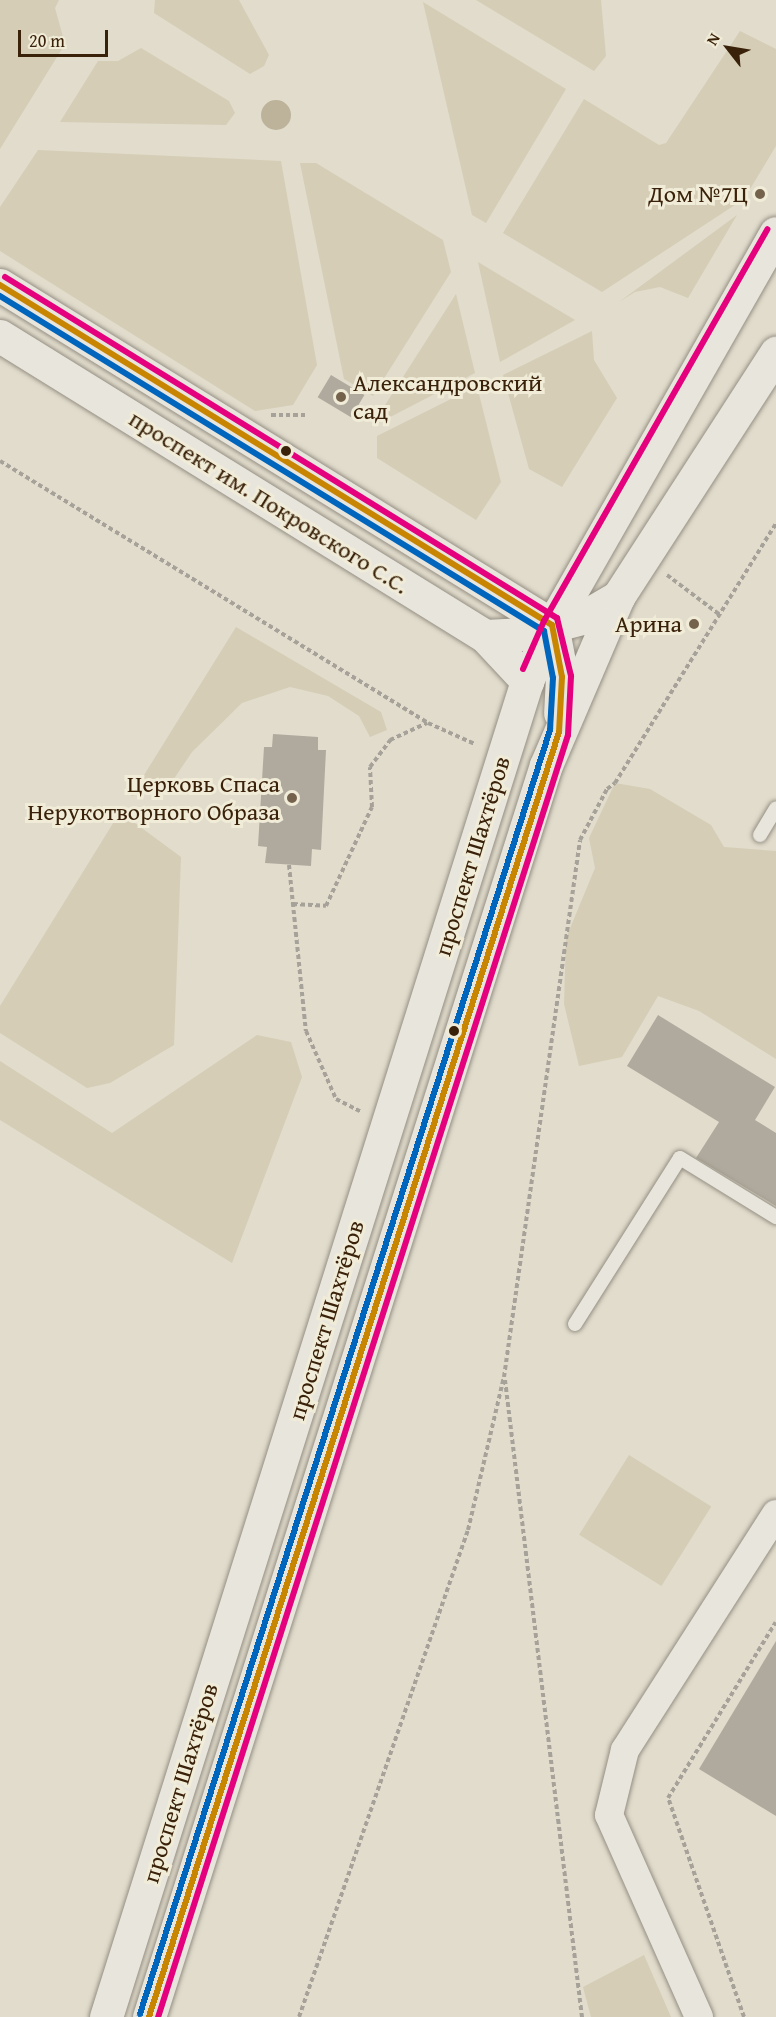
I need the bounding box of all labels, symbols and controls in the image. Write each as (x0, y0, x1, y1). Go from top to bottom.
scale bar (21, 18, 111, 56)
north arrow (698, 18, 758, 78)
text: 20 m (29, 27, 65, 54)
text: N (700, 28, 726, 50)
place label: Дом №7Ц (648, 180, 748, 208)
marker: Дом №7Ц (753, 187, 767, 201)
place label: Александровский сад (353, 369, 542, 425)
marker: Александровский сад (334, 390, 348, 404)
street label: проспект им. Покровского С.С. (124, 404, 414, 600)
unlabelled marker (280, 445, 292, 457)
place label: Арина (615, 610, 682, 638)
marker: Арина (687, 617, 701, 631)
street label: проспект Шахтёров (428, 753, 516, 959)
place label: Церковь Спаса Нерукотворного Образа (27, 770, 280, 826)
marker: Церковь Спаса Нерукотворного Образа (285, 791, 299, 805)
unlabelled marker (448, 1025, 460, 1037)
street label: проспект Шахтёров (282, 1217, 370, 1423)
street label: проспект Шахтёров (136, 1680, 224, 1886)

